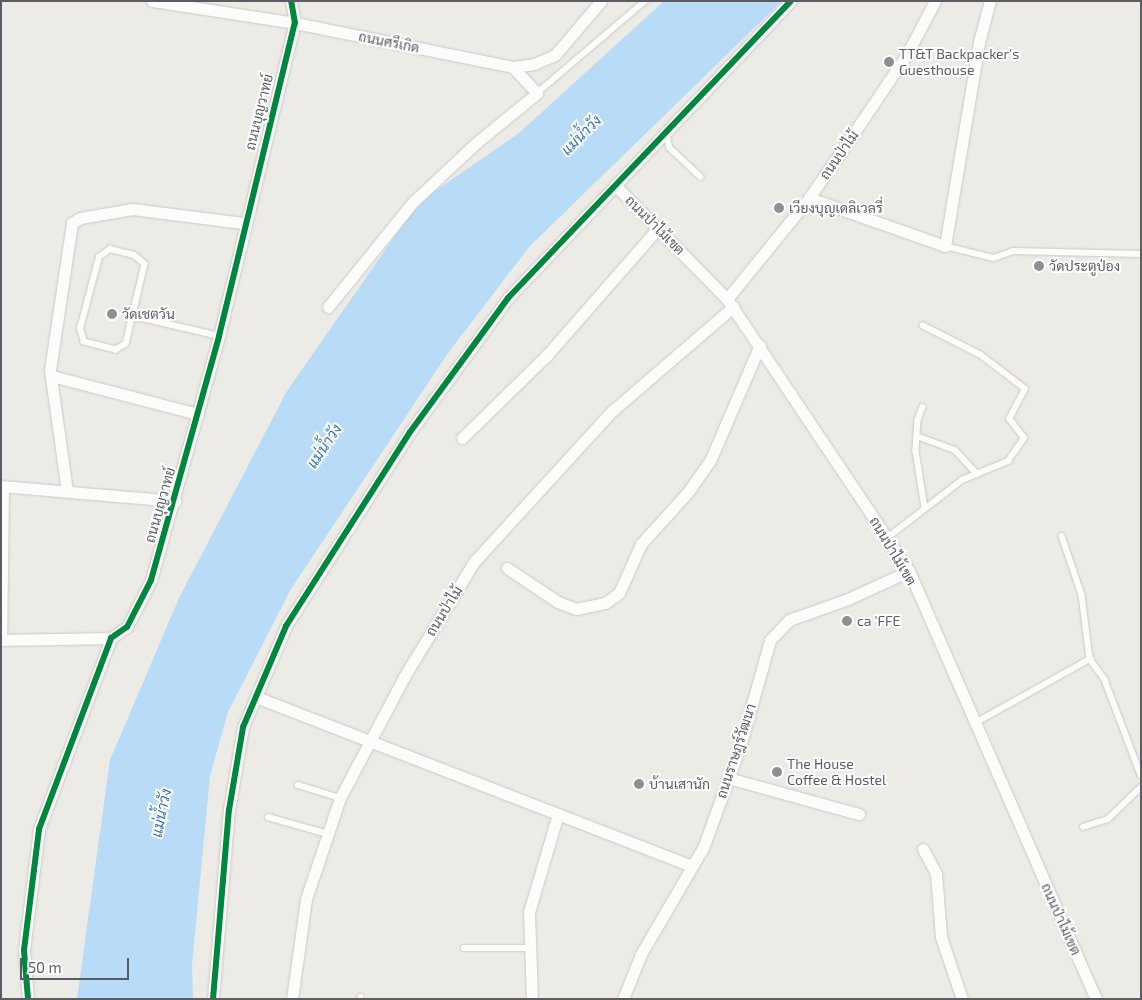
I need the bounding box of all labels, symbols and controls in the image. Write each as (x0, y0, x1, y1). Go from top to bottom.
street label: ถนนศรีเกิด (357, 28, 421, 56)
place label: TT&T Backpacker's Guesthouse (899, 46, 1020, 78)
marker: TT&T Backpacker's Guesthouse (883, 56, 895, 68)
street label: ถนนบุญวาทย์ (241, 72, 277, 152)
water label: แม่น้ำวัง (557, 111, 605, 159)
street label: ถนนป่าไม้ (816, 127, 862, 183)
street label: ถนนป่าไม้เขต (622, 192, 688, 258)
place label: เวียงบุญเดลิเวลรี่ (789, 200, 883, 216)
marker: เวียงบุญเดลิเวลรี่ (773, 202, 785, 214)
place label: วัดประตูป่อง (1049, 258, 1120, 274)
marker: วัดประตูป่อง (1033, 260, 1045, 272)
place label: วัดเชตวัน (122, 306, 175, 322)
marker: วัดเชตวัน (106, 308, 118, 320)
water label: แม่น้ำวัง (303, 421, 345, 471)
street label: ถนนบุญวาทย์ (141, 465, 179, 545)
street label: ถนนป่าไม้เขต (866, 514, 920, 588)
street label: ถนนป่าไม้ (422, 583, 466, 639)
place label: ca 'FFE (857, 613, 901, 629)
marker: ca 'FFE (841, 615, 853, 627)
street label: ถนนราษฎร์วัฒนา (713, 701, 759, 801)
place label: The House Coffee & Hostel (787, 756, 886, 789)
marker: The House Coffee & Hostel (771, 766, 783, 778)
place label: บ้านเสานัก (649, 776, 710, 792)
marker: บ้านเสานัก (633, 778, 645, 790)
water label: แม่น้ำวัง (147, 787, 175, 839)
street label: ถนนป่าไม้เขต (1038, 880, 1084, 958)
scale bar (22, 948, 131, 980)
text: 50 m (28, 958, 62, 976)

